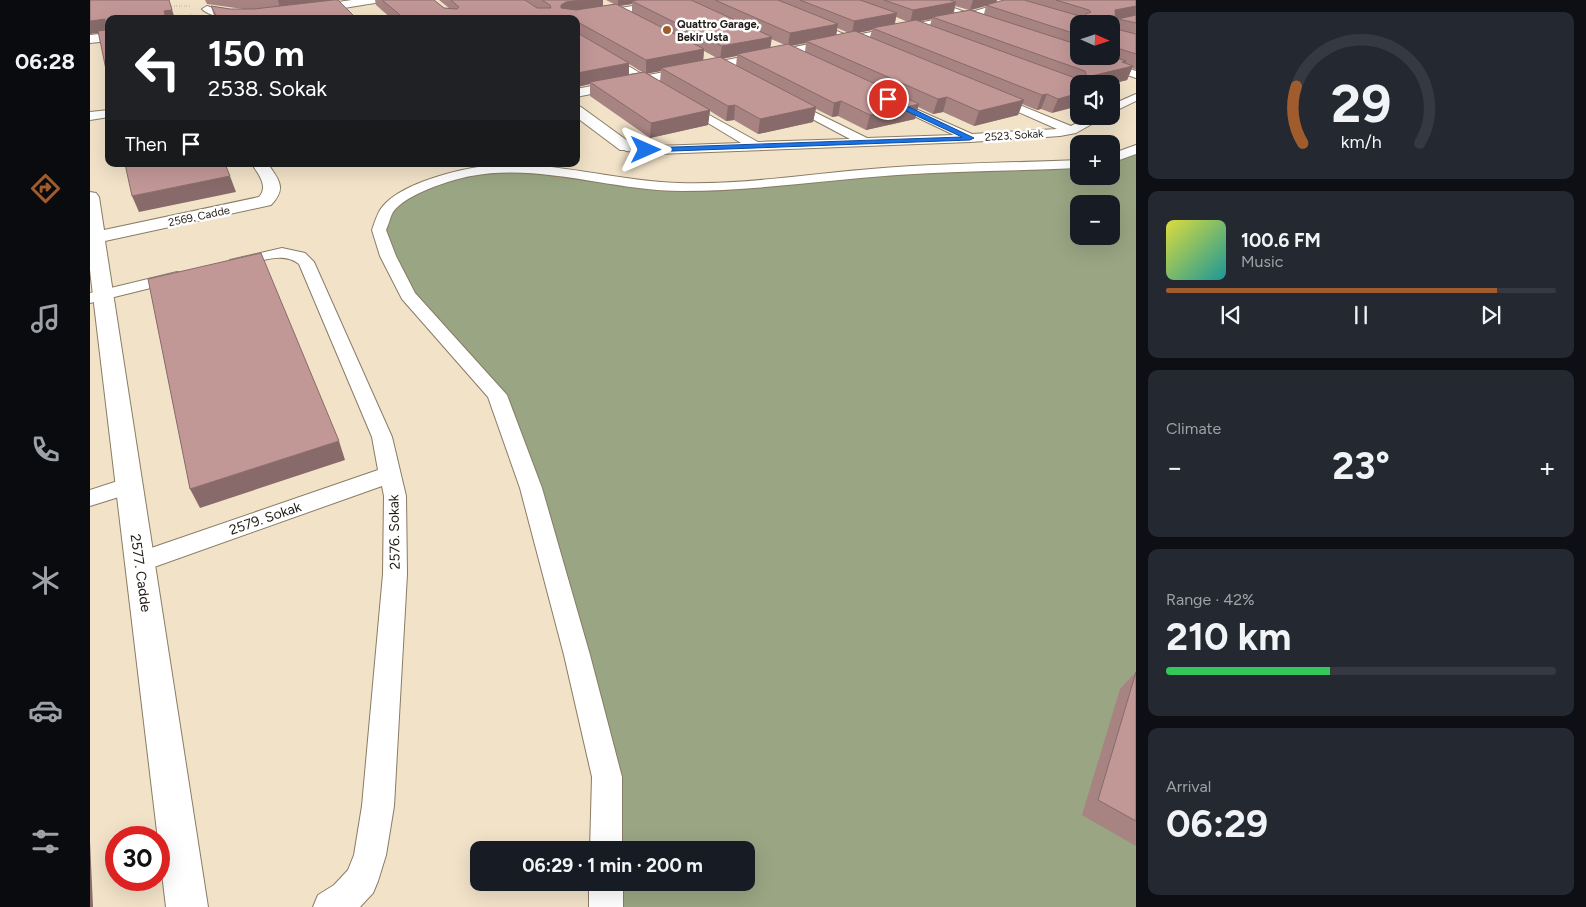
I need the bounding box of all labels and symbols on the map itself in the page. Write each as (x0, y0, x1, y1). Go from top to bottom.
north arrow (1070, 15, 1120, 65)
place label: Quattro Garage, Bekir Usta (677, 18, 760, 44)
marker: Quattro Garage, Bekir Usta (661, 24, 673, 36)
pin (867, 78, 909, 120)
position arrow (619, 123, 671, 175)
street label: 2523. Sokak (984, 127, 1045, 144)
street label: 2569. Cadde (167, 204, 231, 229)
street label: 2576. Sokak (385, 494, 404, 570)
street label: 2579. Sokak (227, 498, 304, 539)
street label: 2577. Cadde (127, 533, 154, 614)
speed limit sign: 30 (105, 826, 170, 891)

